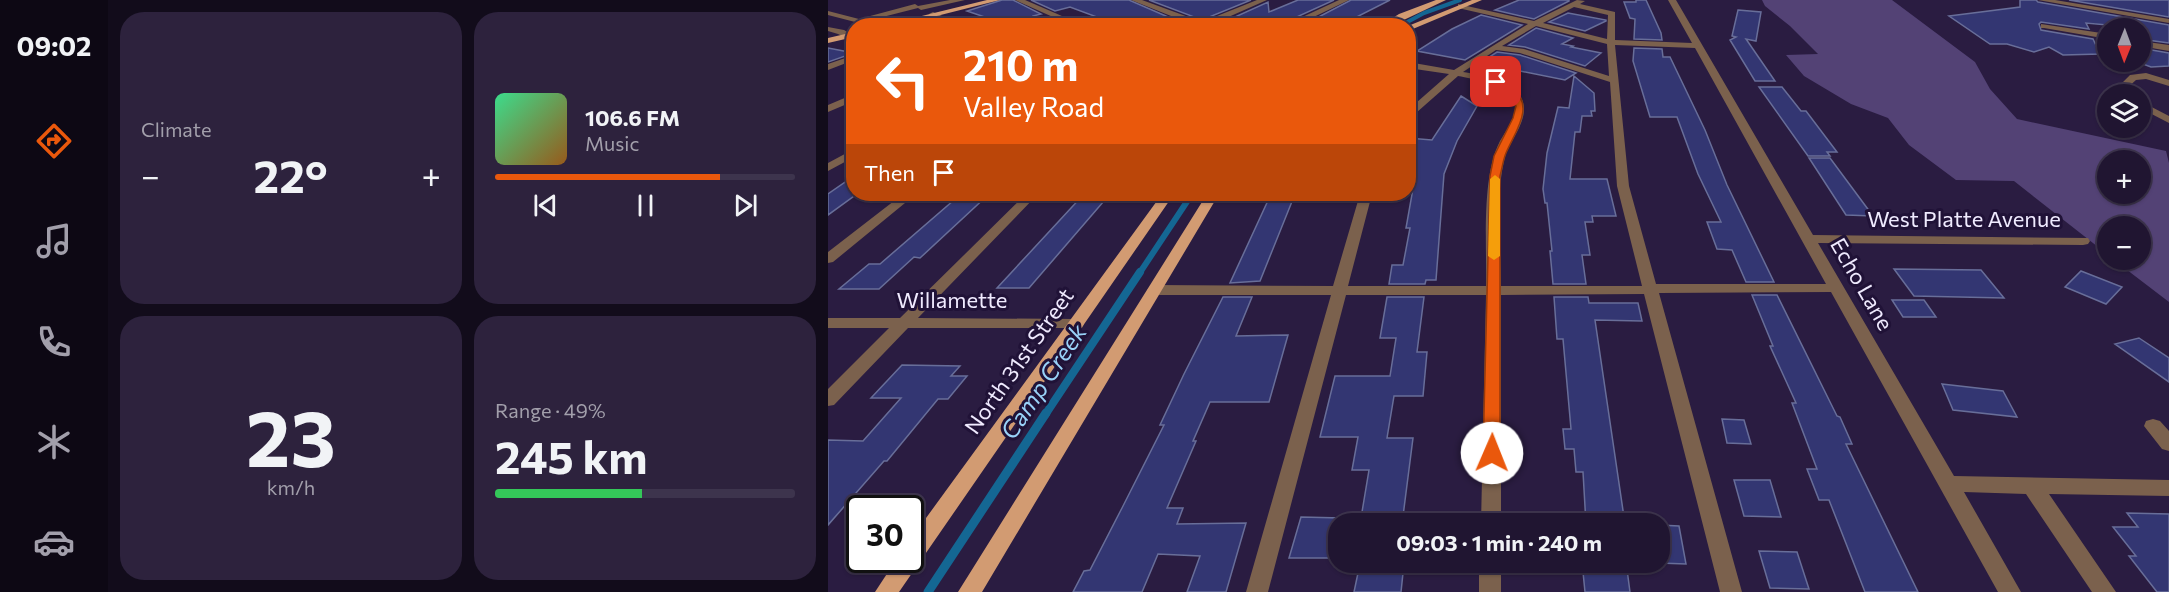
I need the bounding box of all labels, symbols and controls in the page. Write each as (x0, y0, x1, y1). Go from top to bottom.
north arrow (2097, 18, 2151, 72)
map controls (2097, 18, 2151, 270)
text: 09:02 (17, 29, 91, 62)
text: 210 m (963, 38, 1078, 90)
icon: left (864, 42, 942, 120)
pin (1470, 56, 1521, 107)
icon: arrive (1479, 65, 1512, 98)
button: layers (2097, 84, 2151, 138)
text: Valley Road (963, 90, 1104, 123)
text: 106.6 FM (585, 104, 680, 131)
text: Climate (141, 117, 211, 141)
icon: directions (33, 120, 75, 162)
text: Music (585, 131, 639, 155)
text: 22° (254, 147, 328, 202)
button: + (2097, 150, 2151, 204)
text: − (141, 154, 160, 195)
text: + (422, 154, 441, 195)
icon: arrive (927, 156, 960, 189)
text: Then (864, 159, 915, 186)
icon: previous (529, 189, 562, 222)
icon: pause (629, 189, 662, 222)
icon: next (729, 189, 762, 222)
street label: West Platte Avenue (1867, 205, 2061, 232)
button: − (2097, 216, 2151, 270)
icon: music (33, 220, 75, 262)
street label: Echo Lane (1825, 233, 1900, 335)
street label: North 31st Street (958, 283, 1079, 439)
street label: Willamette (897, 286, 1007, 313)
water label: Camp Creek (994, 317, 1092, 444)
icon: phone (33, 321, 75, 363)
text: 23 (246, 388, 336, 483)
text: Range · 49% (495, 398, 606, 422)
icon: climate (33, 421, 75, 463)
position arrow (1460, 421, 1524, 485)
text: 245 km (495, 428, 648, 483)
text: km/h (267, 475, 315, 499)
speed limit sign: 30 (846, 495, 924, 573)
icon: car (33, 521, 75, 563)
text: 09:03 · 1 min · 240 m (1396, 529, 1602, 556)

